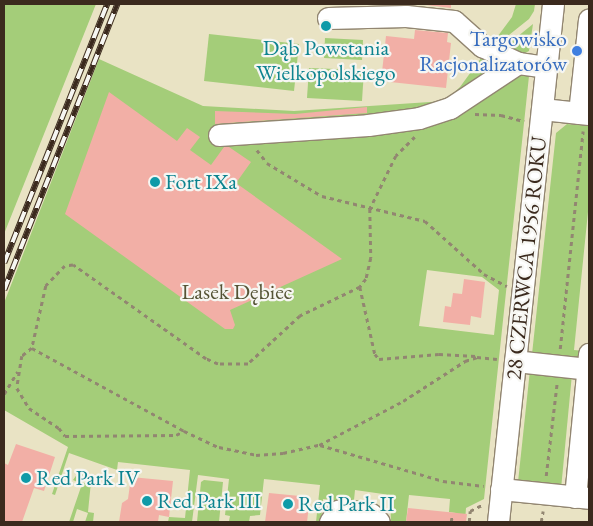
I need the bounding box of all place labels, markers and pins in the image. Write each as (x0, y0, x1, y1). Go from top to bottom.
marker: Dąb Powstania Wielkopolskiego (320, 20, 332, 32)
place label: Targowisko Racjonalizatorów (419, 25, 567, 76)
place label: Dąb Powstania Wielkopolskiego (256, 34, 396, 86)
marker: Targowisko Racjonalizatorów (571, 45, 583, 57)
place label: Fort IXa (165, 169, 237, 195)
marker: Fort IXa (149, 176, 161, 188)
place label: Red Park IV (36, 465, 140, 491)
marker: Red Park IV (20, 472, 32, 484)
place label: Red Park III (157, 488, 261, 514)
place label: Red Park II (298, 491, 394, 517)
marker: Red Park III (141, 495, 153, 507)
marker: Red Park II (282, 498, 294, 510)

